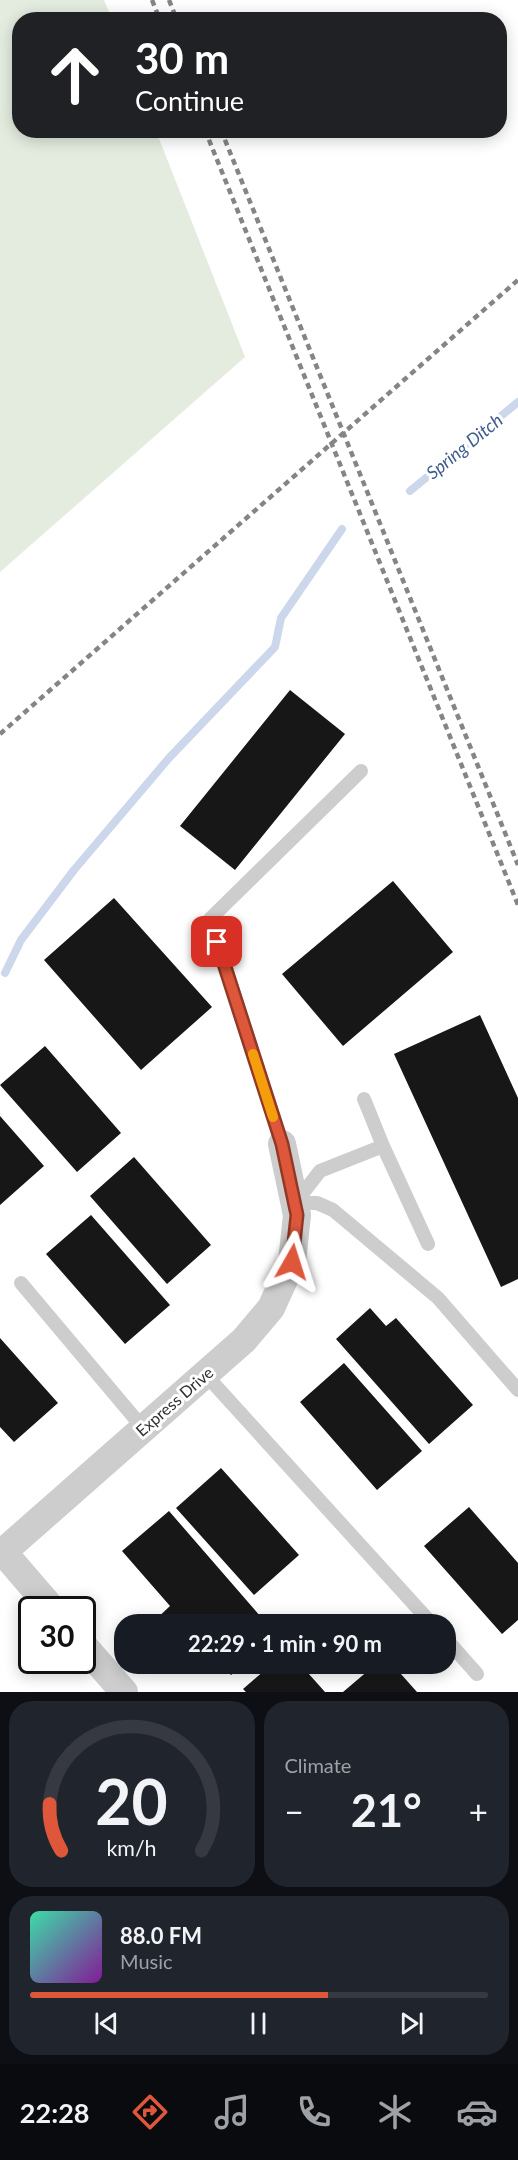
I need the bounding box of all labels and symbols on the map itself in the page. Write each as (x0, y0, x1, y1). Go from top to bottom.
water label: Spring Ditch (421, 409, 507, 483)
pin (191, 916, 242, 967)
position arrow (260, 1230, 324, 1294)
street label: Express Drive (131, 1362, 217, 1440)
speed limit sign: 30 (18, 1596, 96, 1674)

